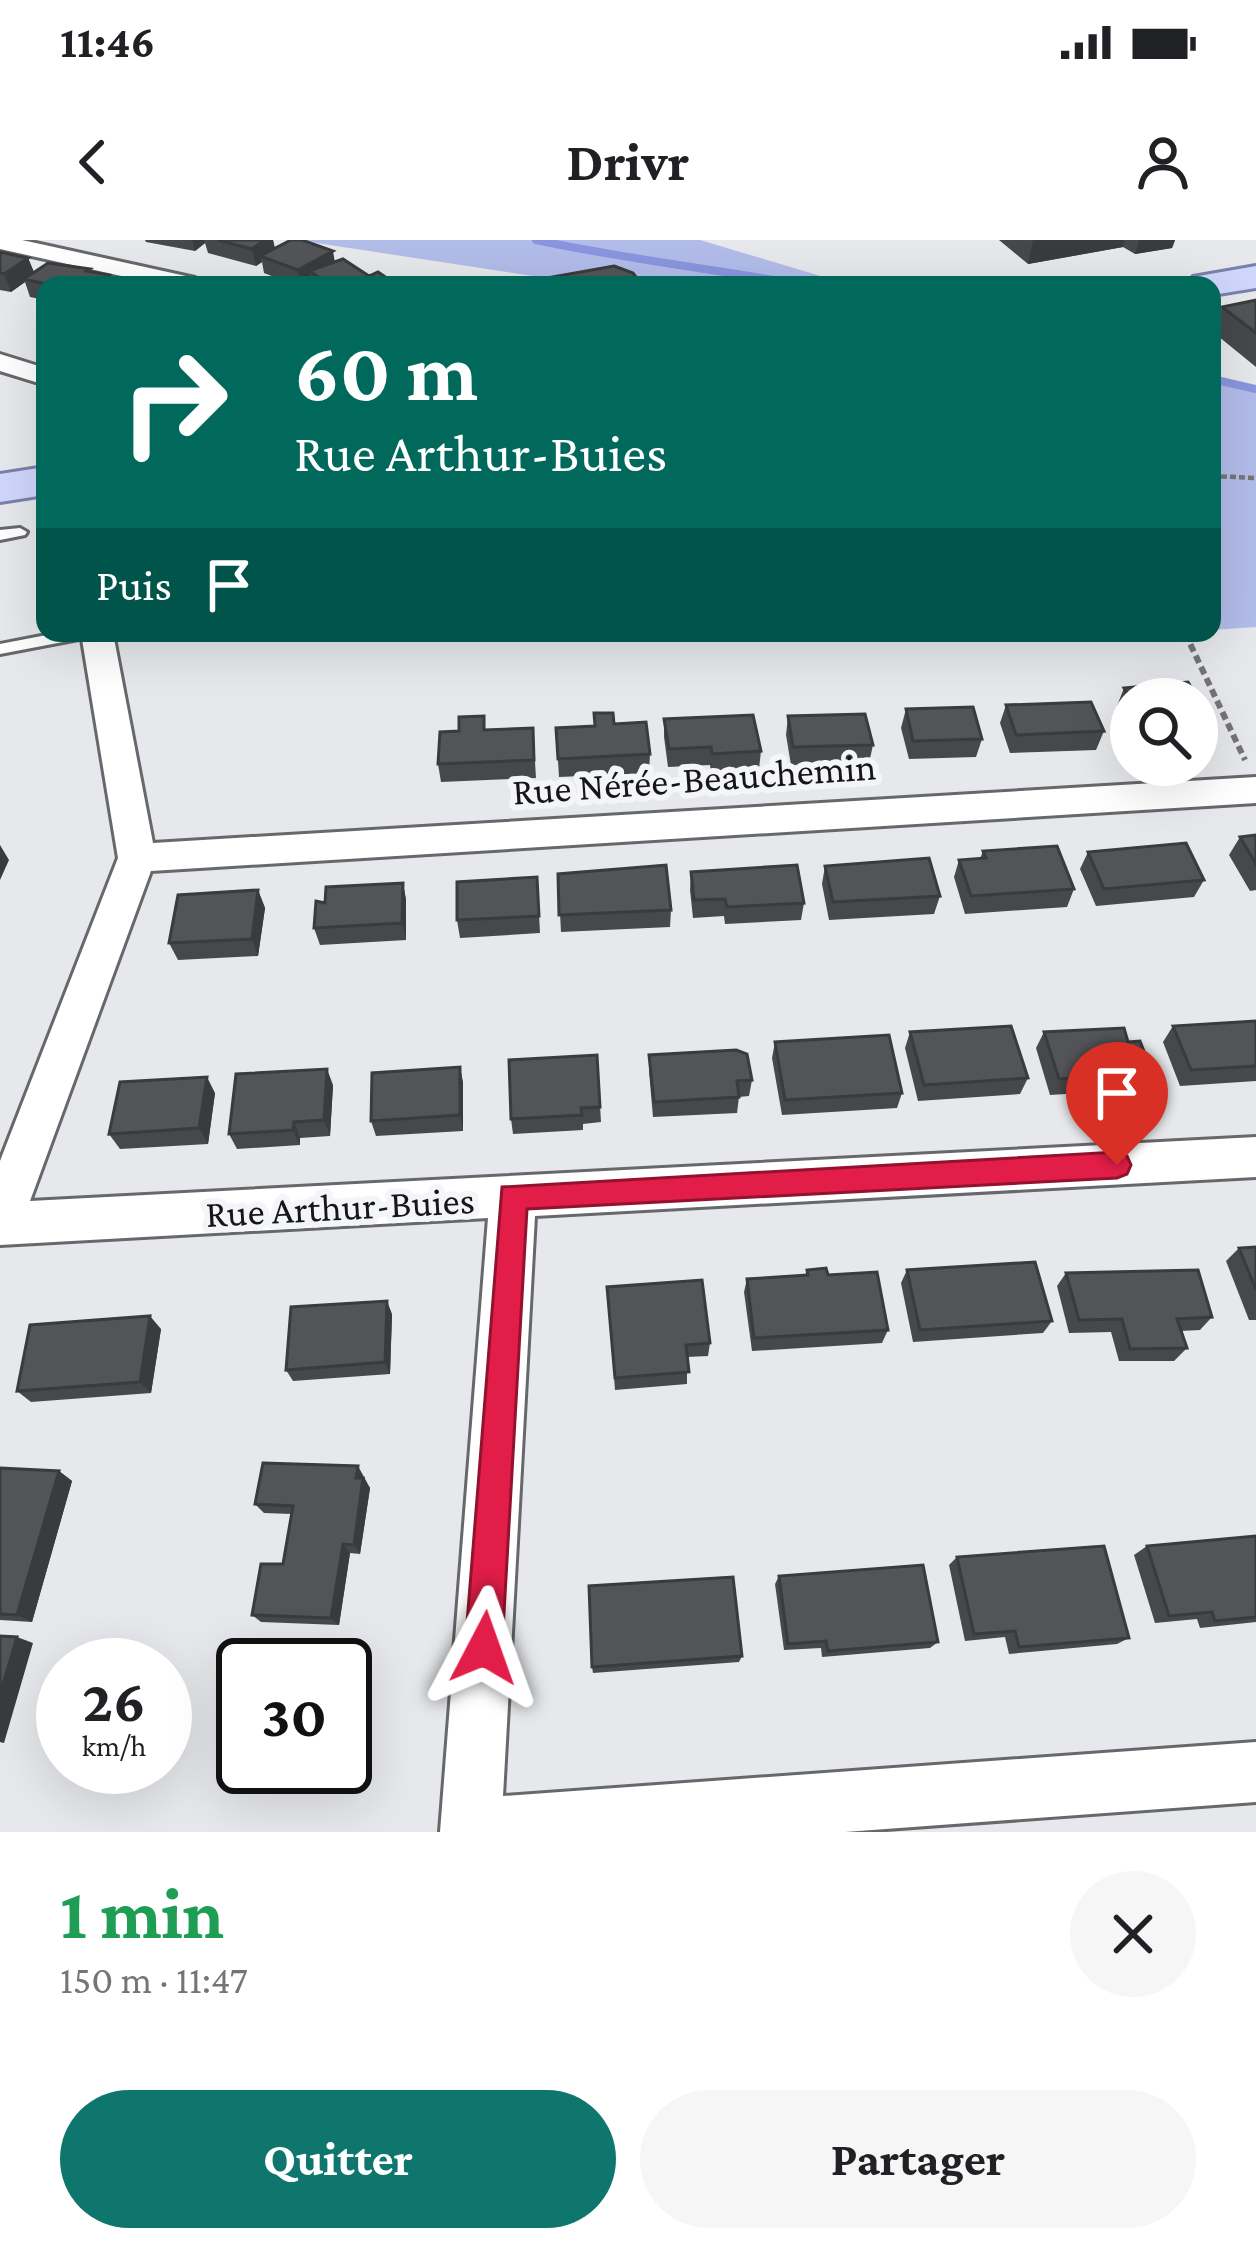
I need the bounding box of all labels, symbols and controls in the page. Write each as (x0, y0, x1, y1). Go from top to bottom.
text: 11:46 (60, 17, 155, 67)
icon: back (60, 129, 126, 195)
icon: person (1130, 129, 1196, 195)
text: Drivr (567, 132, 689, 192)
icon: right (96, 324, 252, 480)
text: 60 m (294, 325, 478, 418)
text: Rue Arthur-Buies (294, 423, 667, 483)
icon: arrive (196, 552, 262, 618)
text: Puis (96, 560, 172, 610)
map controls (1110, 678, 1218, 786)
button: search (1110, 678, 1218, 786)
street label: Rue Nérée-Beauchemin (511, 744, 877, 813)
pin (1066, 1042, 1168, 1165)
icon: arrive (1084, 1060, 1150, 1126)
street label: Rue Arthur-Buies (204, 1178, 476, 1235)
position arrow (421, 1585, 547, 1711)
speed limit sign: 30 (216, 1638, 372, 1794)
text: 26 (82, 1667, 146, 1734)
text: km/h (82, 1729, 146, 1762)
button: close (1070, 1871, 1196, 1997)
text: 1 min (60, 1873, 224, 1953)
text: 150 m · 11:47 (60, 1958, 248, 2001)
button: Quitter (60, 2090, 616, 2228)
button: Partager (640, 2090, 1196, 2228)

